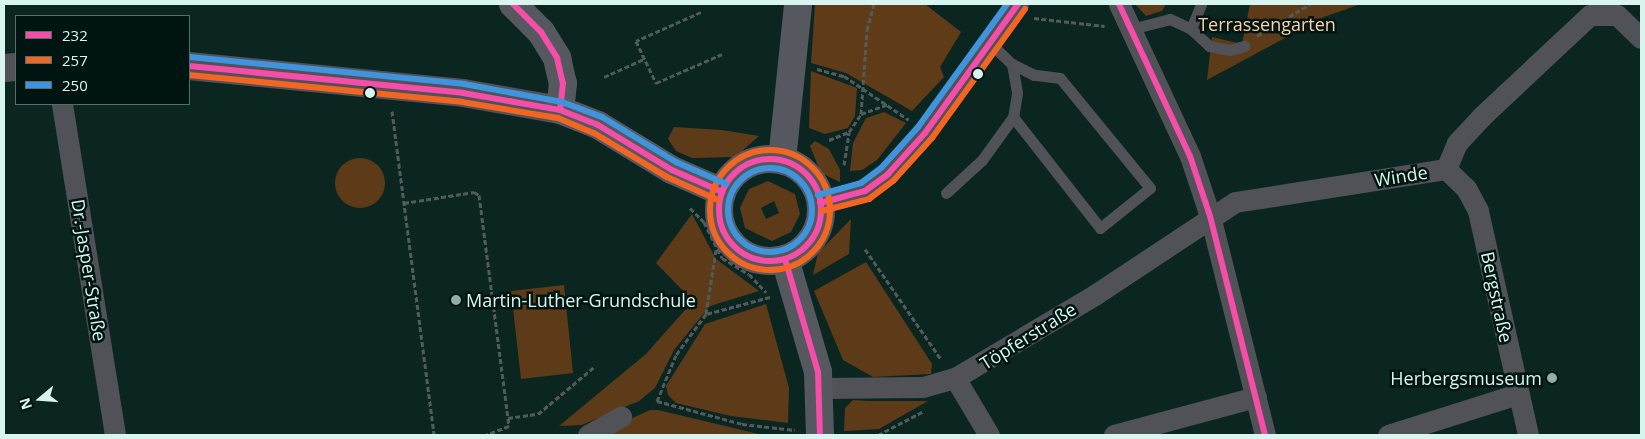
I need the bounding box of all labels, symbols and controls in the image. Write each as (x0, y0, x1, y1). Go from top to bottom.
park label: Terrassengarten (1198, 13, 1336, 35)
legend (15, 15, 190, 105)
text: 232 (62, 25, 88, 45)
text: 257 (62, 50, 88, 70)
unlabelled marker (973, 69, 983, 79)
text: 250 (62, 75, 88, 95)
unlabelled marker (365, 88, 375, 98)
street label: Winde (1373, 161, 1429, 191)
street label: Dr.-Jasper-Straße (67, 197, 111, 343)
street label: Bergstraße (1477, 249, 1517, 345)
place label: Martin-Luther-Grundschule (466, 289, 696, 311)
marker: Martin-Luther-Grundschule (450, 294, 462, 306)
street label: Töpferstraße (976, 298, 1080, 374)
place label: Herbergsmuseum (1390, 367, 1542, 389)
marker: Herbergsmuseum (1546, 372, 1558, 384)
north arrow (15, 374, 65, 424)
text: N (14, 395, 36, 412)

